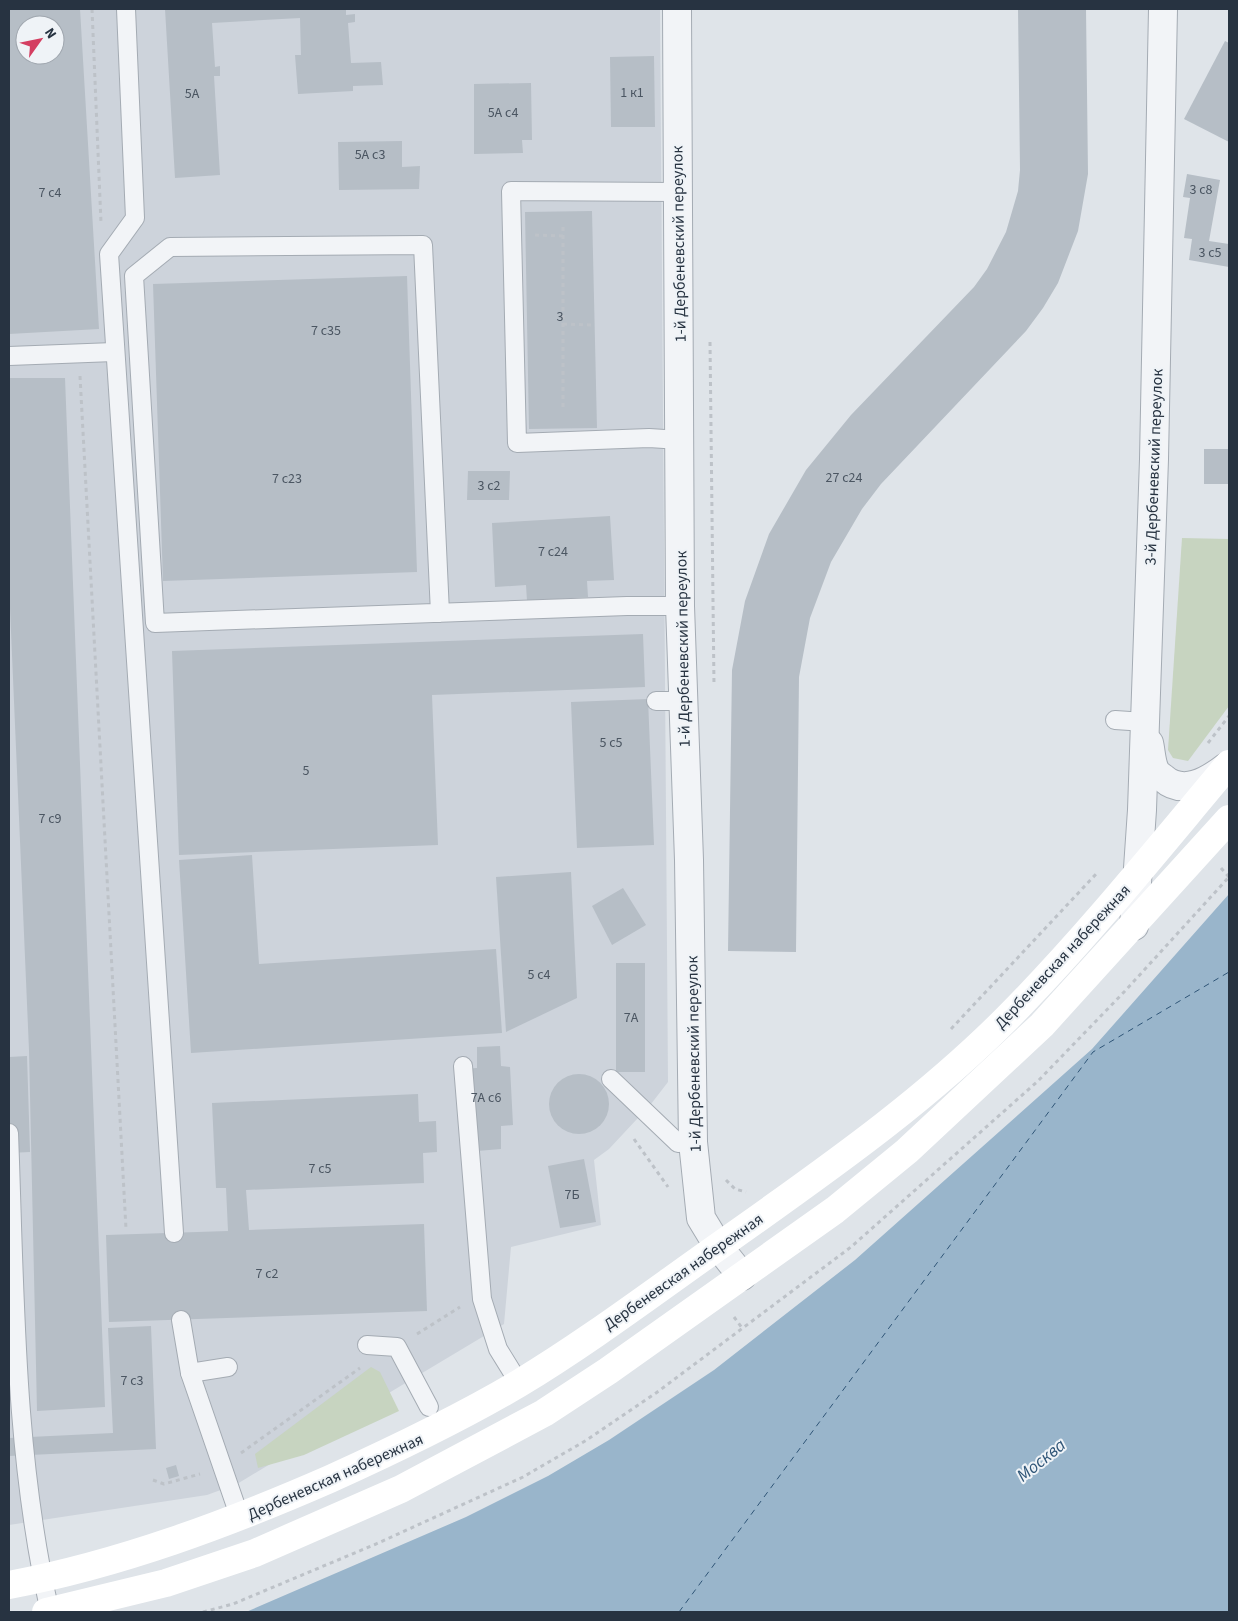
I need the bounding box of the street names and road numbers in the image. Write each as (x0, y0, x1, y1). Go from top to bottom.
street label: 1-й Дербеневский переулок (666, 145, 692, 342)
street label: 3-й Дербеневский переулок (1140, 368, 1168, 566)
street label: 1-й Дербеневский переулок (670, 550, 696, 747)
street label: Дербеневская набережная (990, 880, 1136, 1034)
street label: 1-й Дербеневский переулок (681, 955, 707, 1152)
street label: Дербеневская набережная (599, 1208, 768, 1335)
street label: Дербеневская набережная (244, 1428, 427, 1526)

